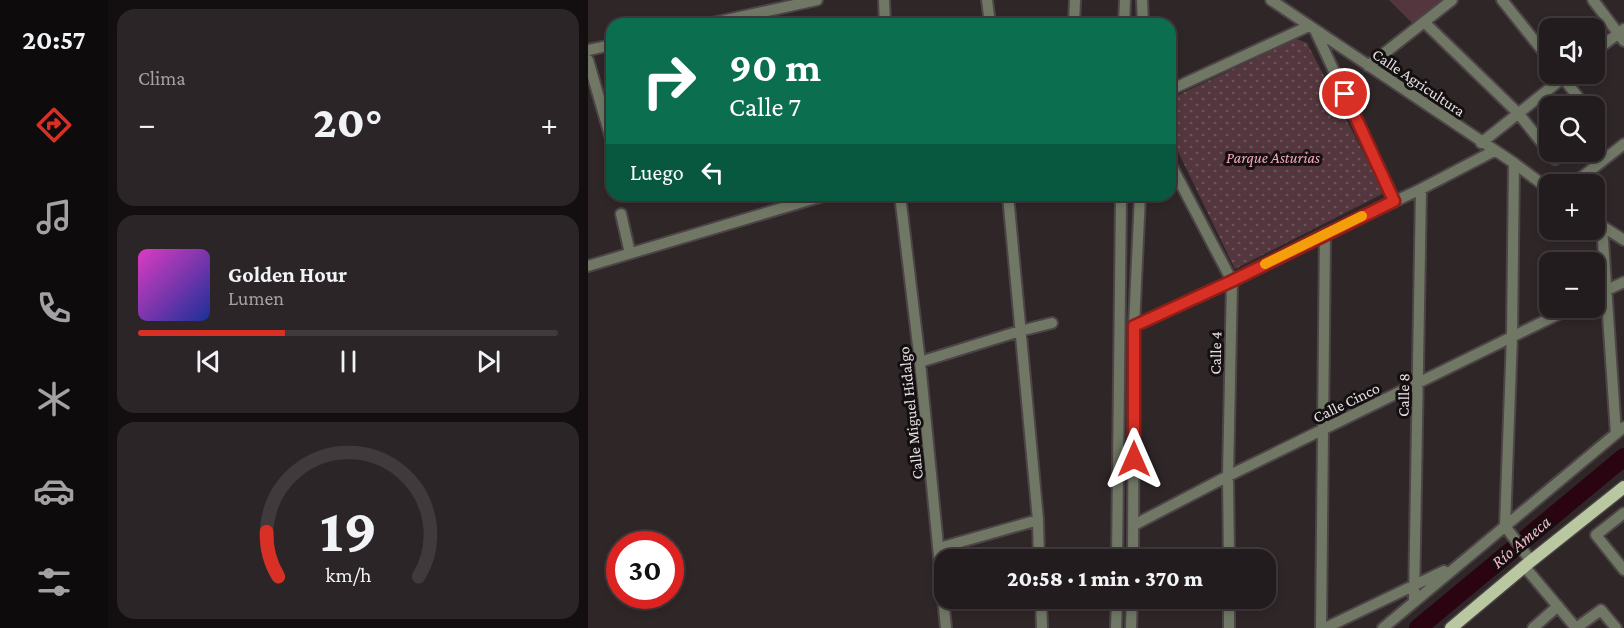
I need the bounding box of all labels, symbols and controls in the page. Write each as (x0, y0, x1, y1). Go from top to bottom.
map controls (1539, 18, 1605, 318)
button: sound (1539, 18, 1605, 84)
text: 20:57 (22, 25, 86, 55)
icon: right (630, 42, 708, 120)
text: 90 m (729, 43, 821, 90)
street label: Calle Agricultura (1369, 45, 1469, 121)
text: Clima (138, 67, 186, 89)
pin (1319, 68, 1370, 119)
icon: arrive (1328, 77, 1361, 110)
text: Calle 7 (729, 92, 801, 122)
button: search (1539, 96, 1605, 162)
text: 20° (313, 97, 383, 147)
icon: directions (33, 104, 75, 146)
text: − (138, 105, 155, 142)
text: + (541, 105, 558, 142)
park label: Parque Asturias (1226, 149, 1320, 167)
icon: left (696, 156, 729, 189)
text: Luego (630, 160, 684, 185)
button: + (1539, 174, 1605, 240)
icon: music (33, 196, 75, 238)
button: − (1539, 252, 1605, 318)
text: Golden Hour (228, 262, 347, 287)
icon: phone (33, 287, 75, 329)
text: Lumen (228, 287, 284, 309)
street label: Calle 4 (1207, 331, 1224, 375)
icon: previous (192, 345, 225, 378)
icon: pause (332, 345, 365, 378)
icon: next (472, 345, 505, 378)
street label: Calle Miguel Hidalgo (895, 346, 927, 480)
street label: Calle 8 (1395, 373, 1412, 417)
icon: climate (33, 378, 75, 420)
street label: Calle Cinco (1310, 379, 1382, 426)
position arrow (1102, 427, 1166, 491)
icon: car (33, 470, 75, 512)
text: 19 (319, 496, 377, 565)
water label: Río Ameca (1487, 511, 1555, 572)
speed limit sign: 30 (606, 531, 684, 609)
icon: filters (33, 561, 75, 603)
text: km/h (325, 564, 372, 588)
text: 20:58 · 1 min · 370 m (1007, 566, 1203, 591)

